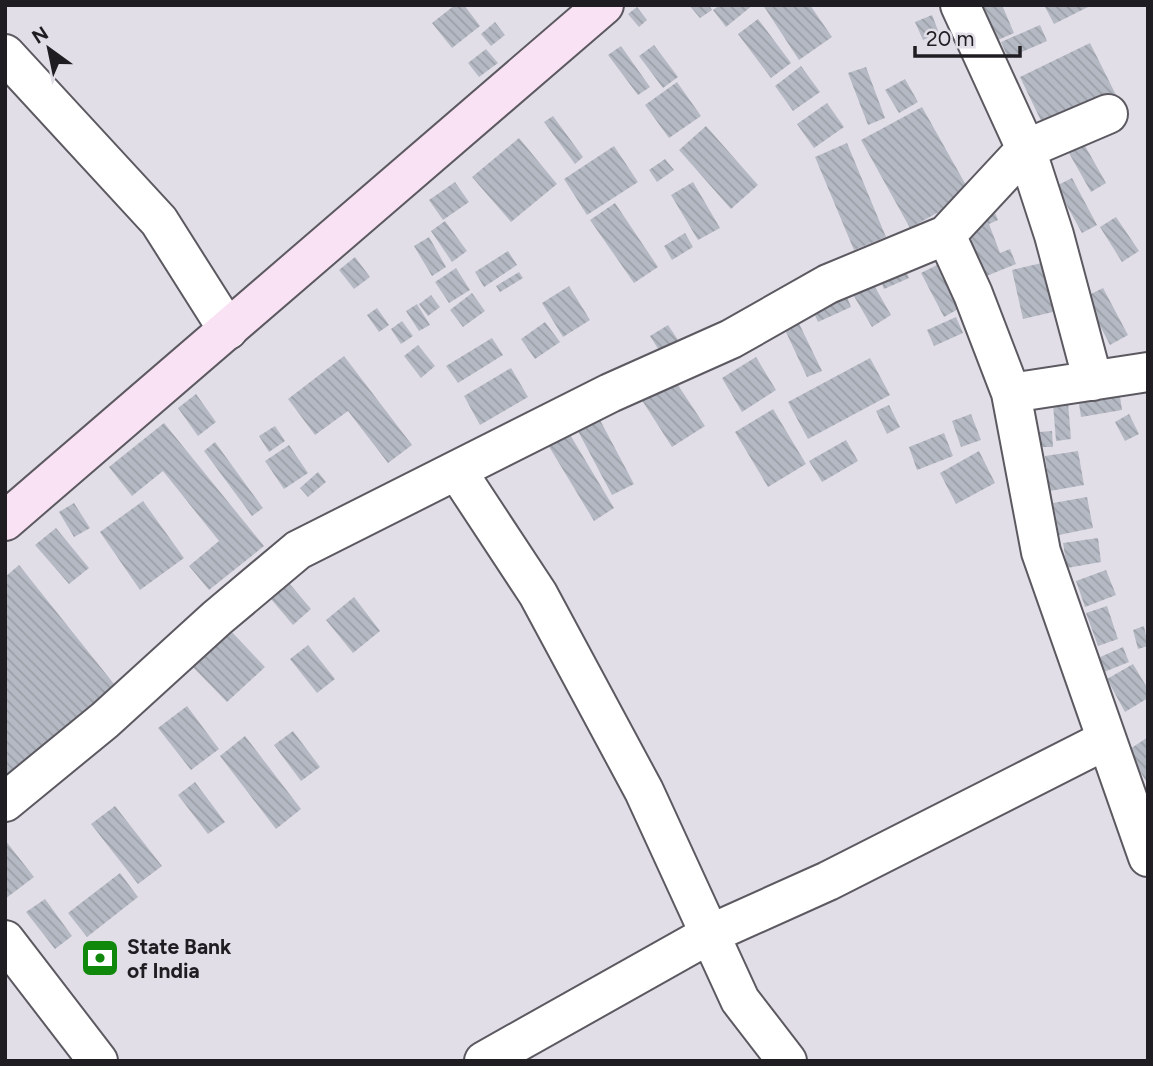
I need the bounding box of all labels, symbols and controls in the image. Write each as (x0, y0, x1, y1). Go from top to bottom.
north arrow (14, 14, 84, 84)
scale bar (915, 14, 1020, 58)
text: N (28, 22, 52, 49)
text: 20 m (926, 26, 974, 51)
place label: State Bank of India (127, 934, 232, 983)
bank icon: State Bank of India (79, 937, 121, 979)

